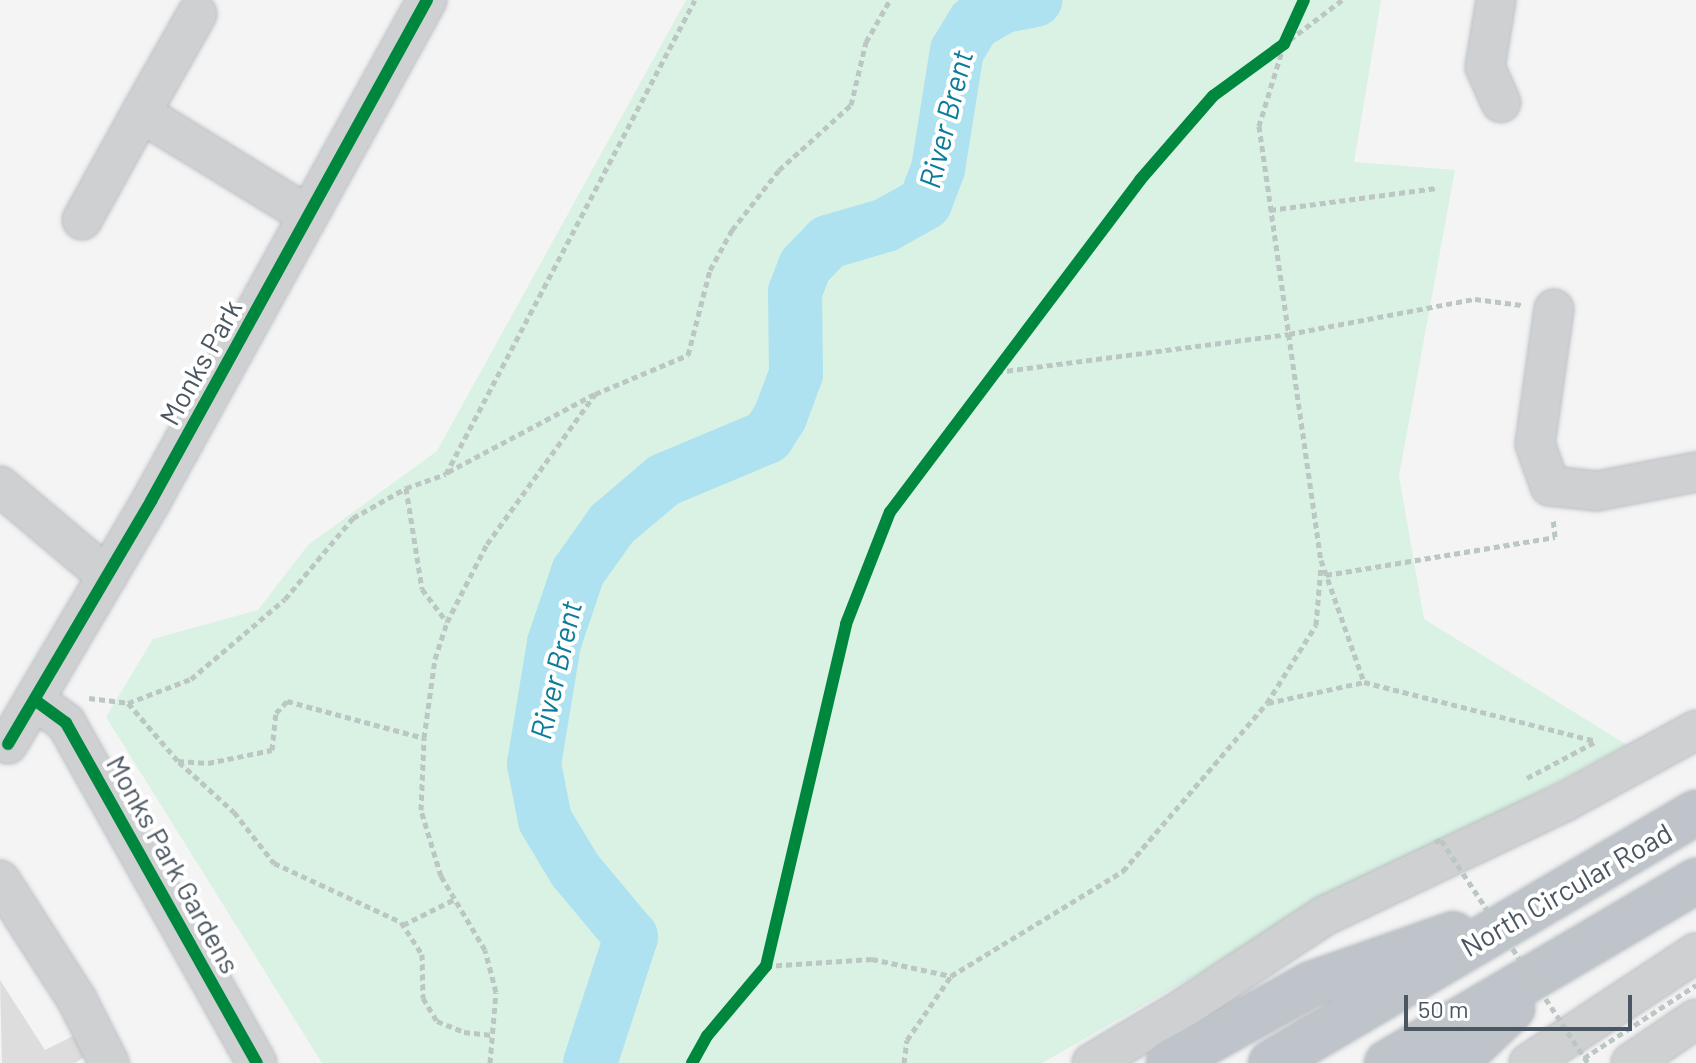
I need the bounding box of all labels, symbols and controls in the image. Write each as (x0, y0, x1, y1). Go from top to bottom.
water label: River Brent (910, 46, 980, 192)
street label: Monks Park (152, 293, 248, 431)
water label: River Brent (522, 597, 588, 743)
street label: Monks Park Gardens (100, 749, 248, 979)
street label: North Circular Road (1455, 815, 1677, 963)
scale bar (1408, 979, 1636, 1029)
text: 50 m (1418, 994, 1469, 1023)

